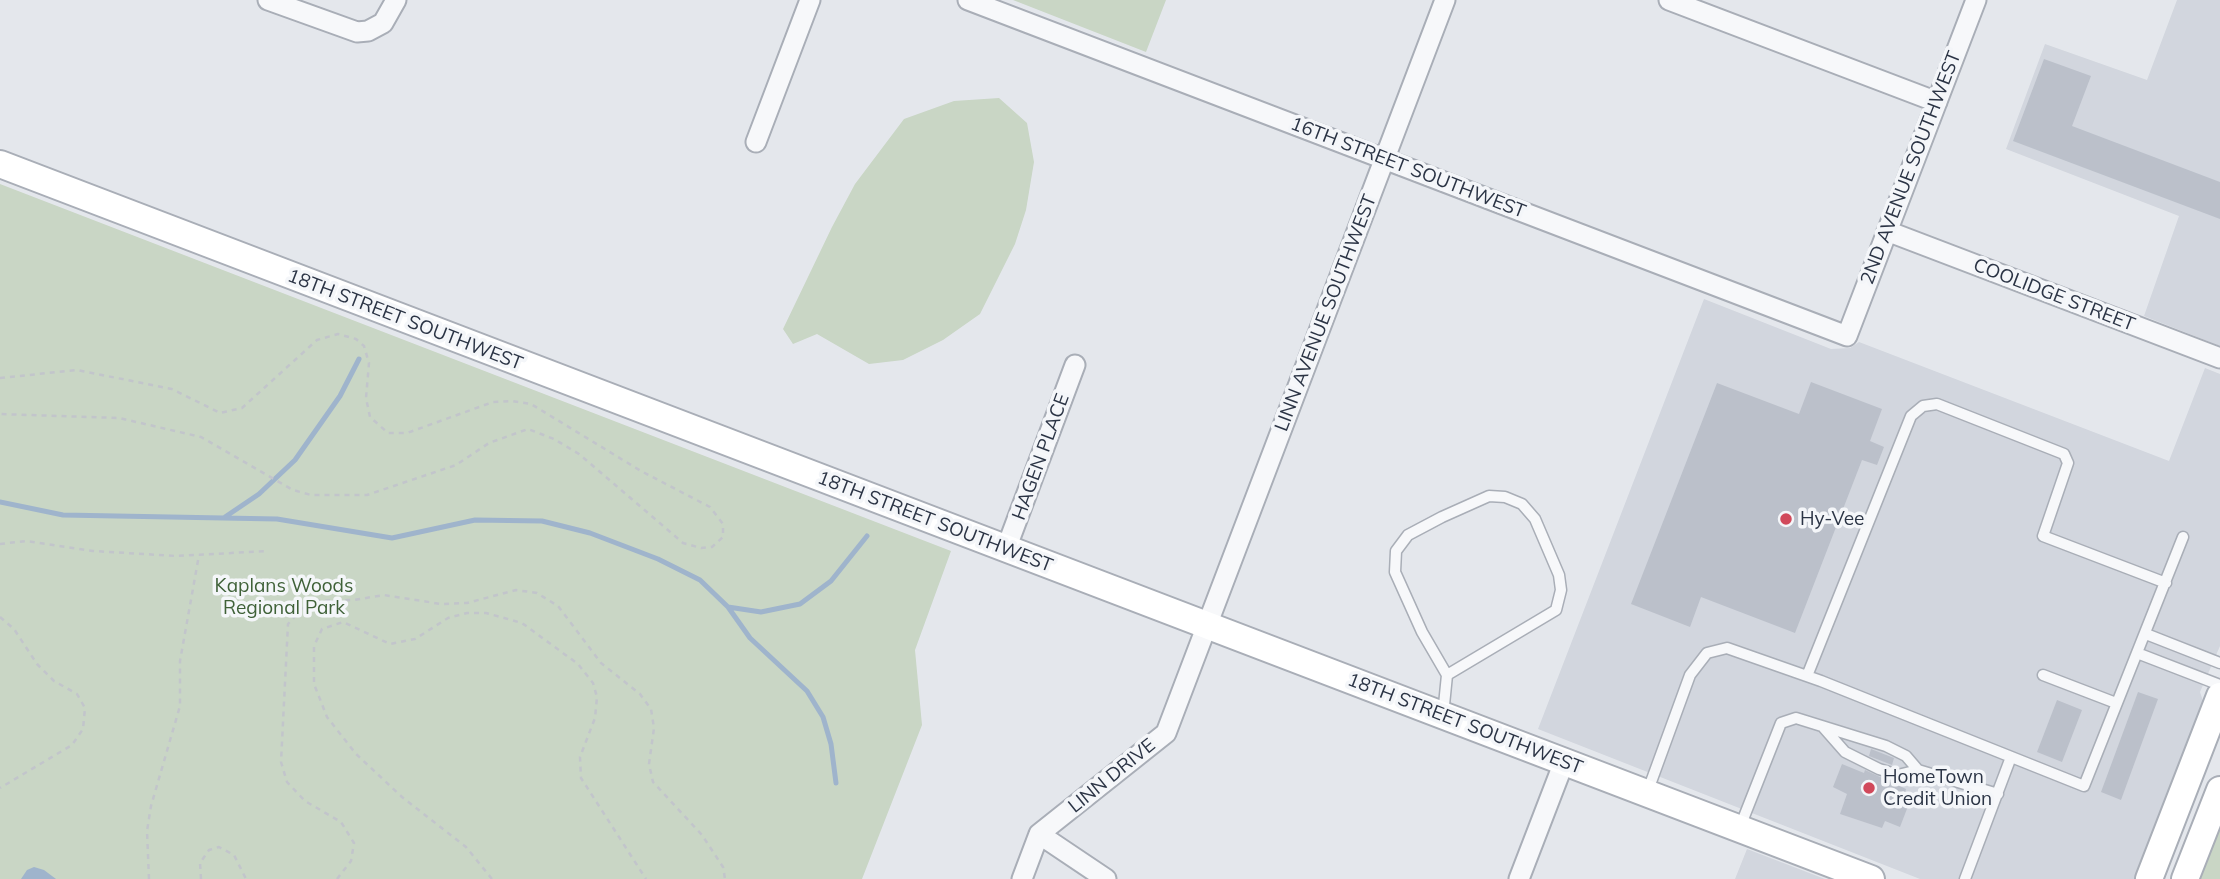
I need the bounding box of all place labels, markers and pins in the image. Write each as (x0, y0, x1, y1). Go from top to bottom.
place label: Hy-Vee (1800, 508, 1864, 530)
marker: Hy-Vee (1778, 511, 1794, 527)
place label: HomeTown Credit Union (1883, 766, 1992, 810)
marker: HomeTown Credit Union (1861, 780, 1877, 796)

